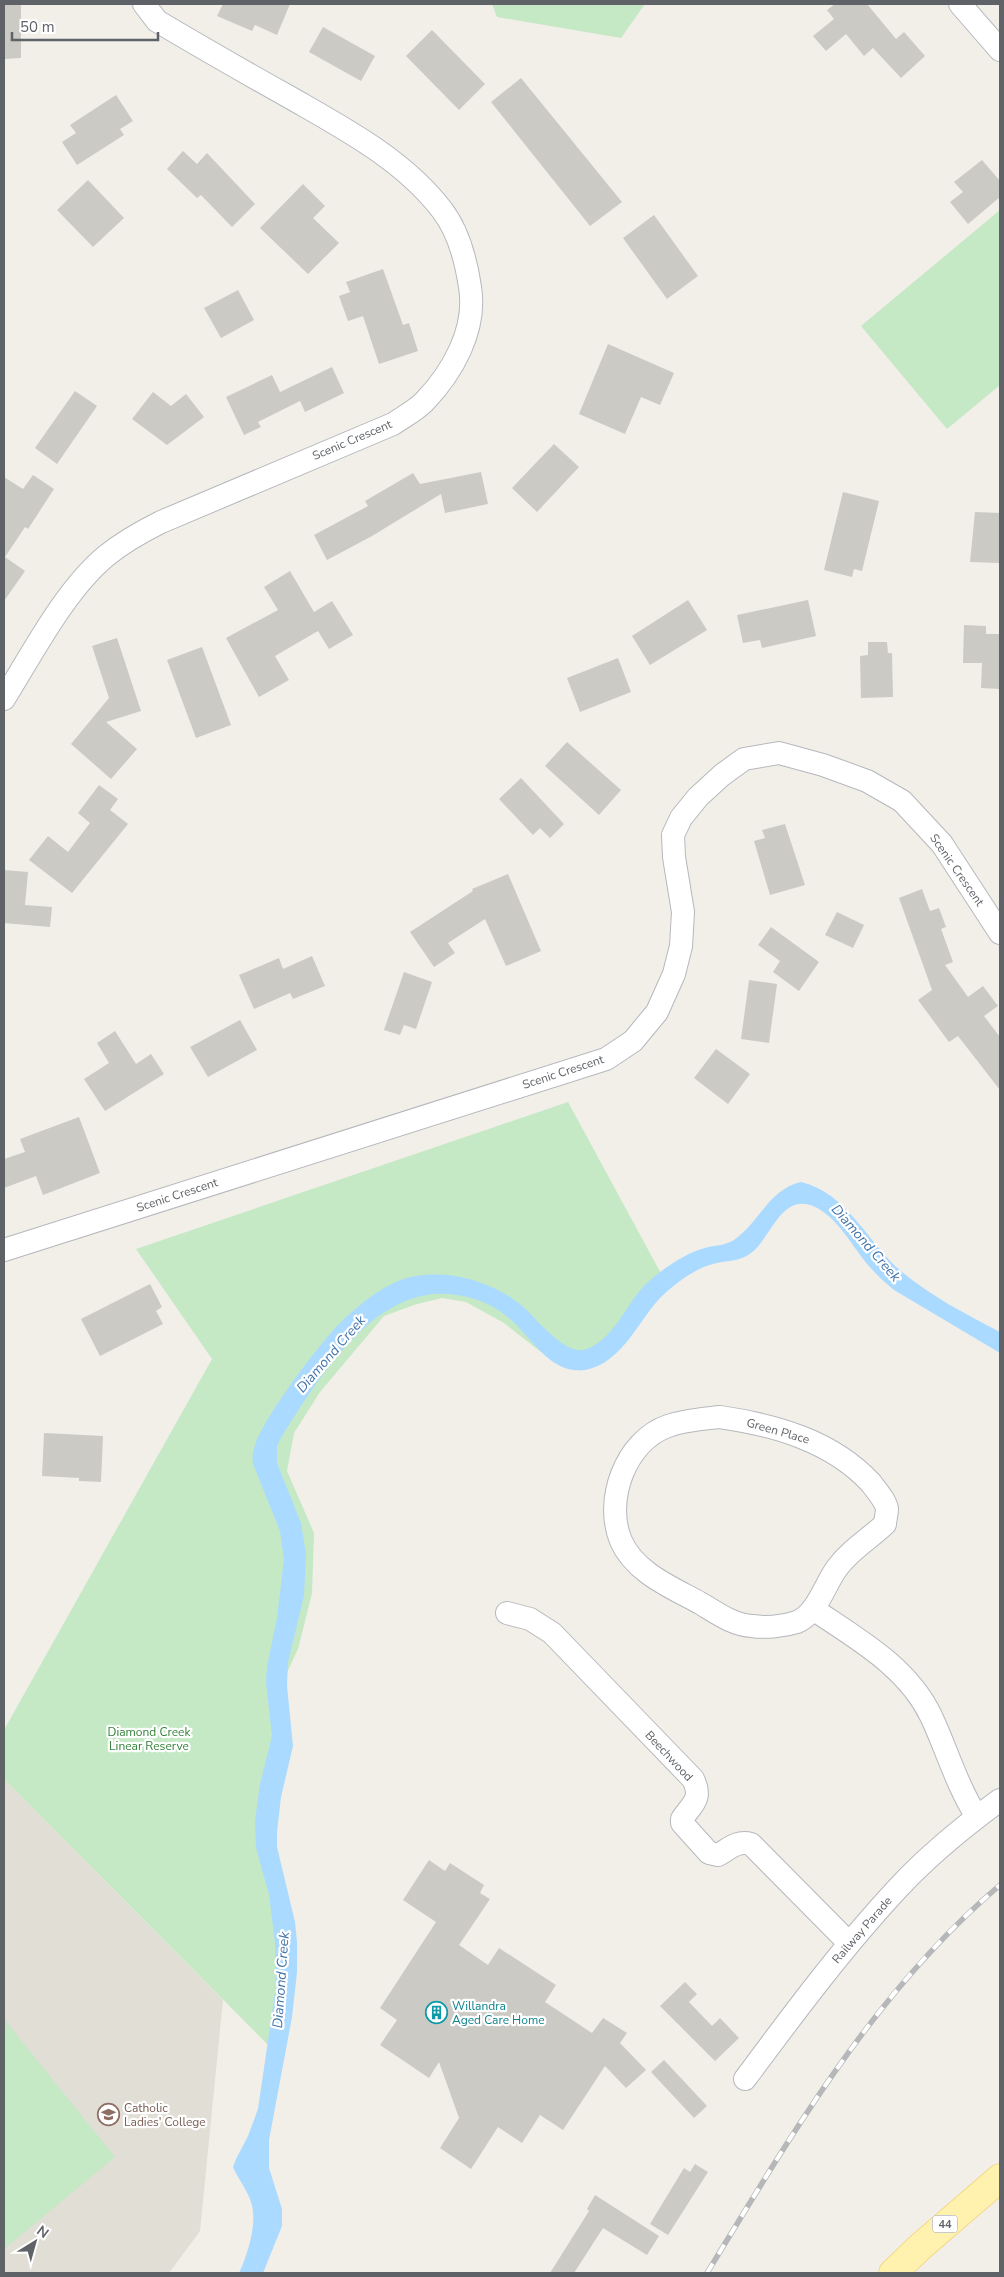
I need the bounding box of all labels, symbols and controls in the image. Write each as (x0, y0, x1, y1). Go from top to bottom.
scale bar (12, 10, 159, 42)
text: 50 m (20, 17, 55, 37)
street label: Scenic Crescent (310, 416, 395, 464)
street label: Scenic Crescent (926, 831, 988, 910)
street label: Scenic Crescent (520, 1051, 607, 1093)
street label: Scenic Crescent (134, 1174, 221, 1216)
water label: Diamond Creek (827, 1200, 906, 1287)
water label: Diamond Creek (292, 1310, 371, 1397)
street label: Green Place (745, 1414, 811, 1448)
park label: Diamond Creek Linear Reserve (108, 1724, 191, 1754)
street label: Beechwood (641, 1727, 697, 1785)
street label: Railway Parade (828, 1893, 896, 1967)
water label: Diamond Creek (268, 1930, 294, 2029)
place label: Willandra Aged Care Home (452, 1998, 545, 2028)
building icon: Willandra Aged Care Home (424, 2001, 448, 2025)
place label: Catholic Ladies' College (124, 2100, 206, 2130)
school or university icon: Catholic Ladies' College (96, 2103, 120, 2127)
road number: 44 (932, 2216, 958, 2232)
north arrow (10, 2217, 60, 2267)
text: N (33, 2221, 52, 2243)

